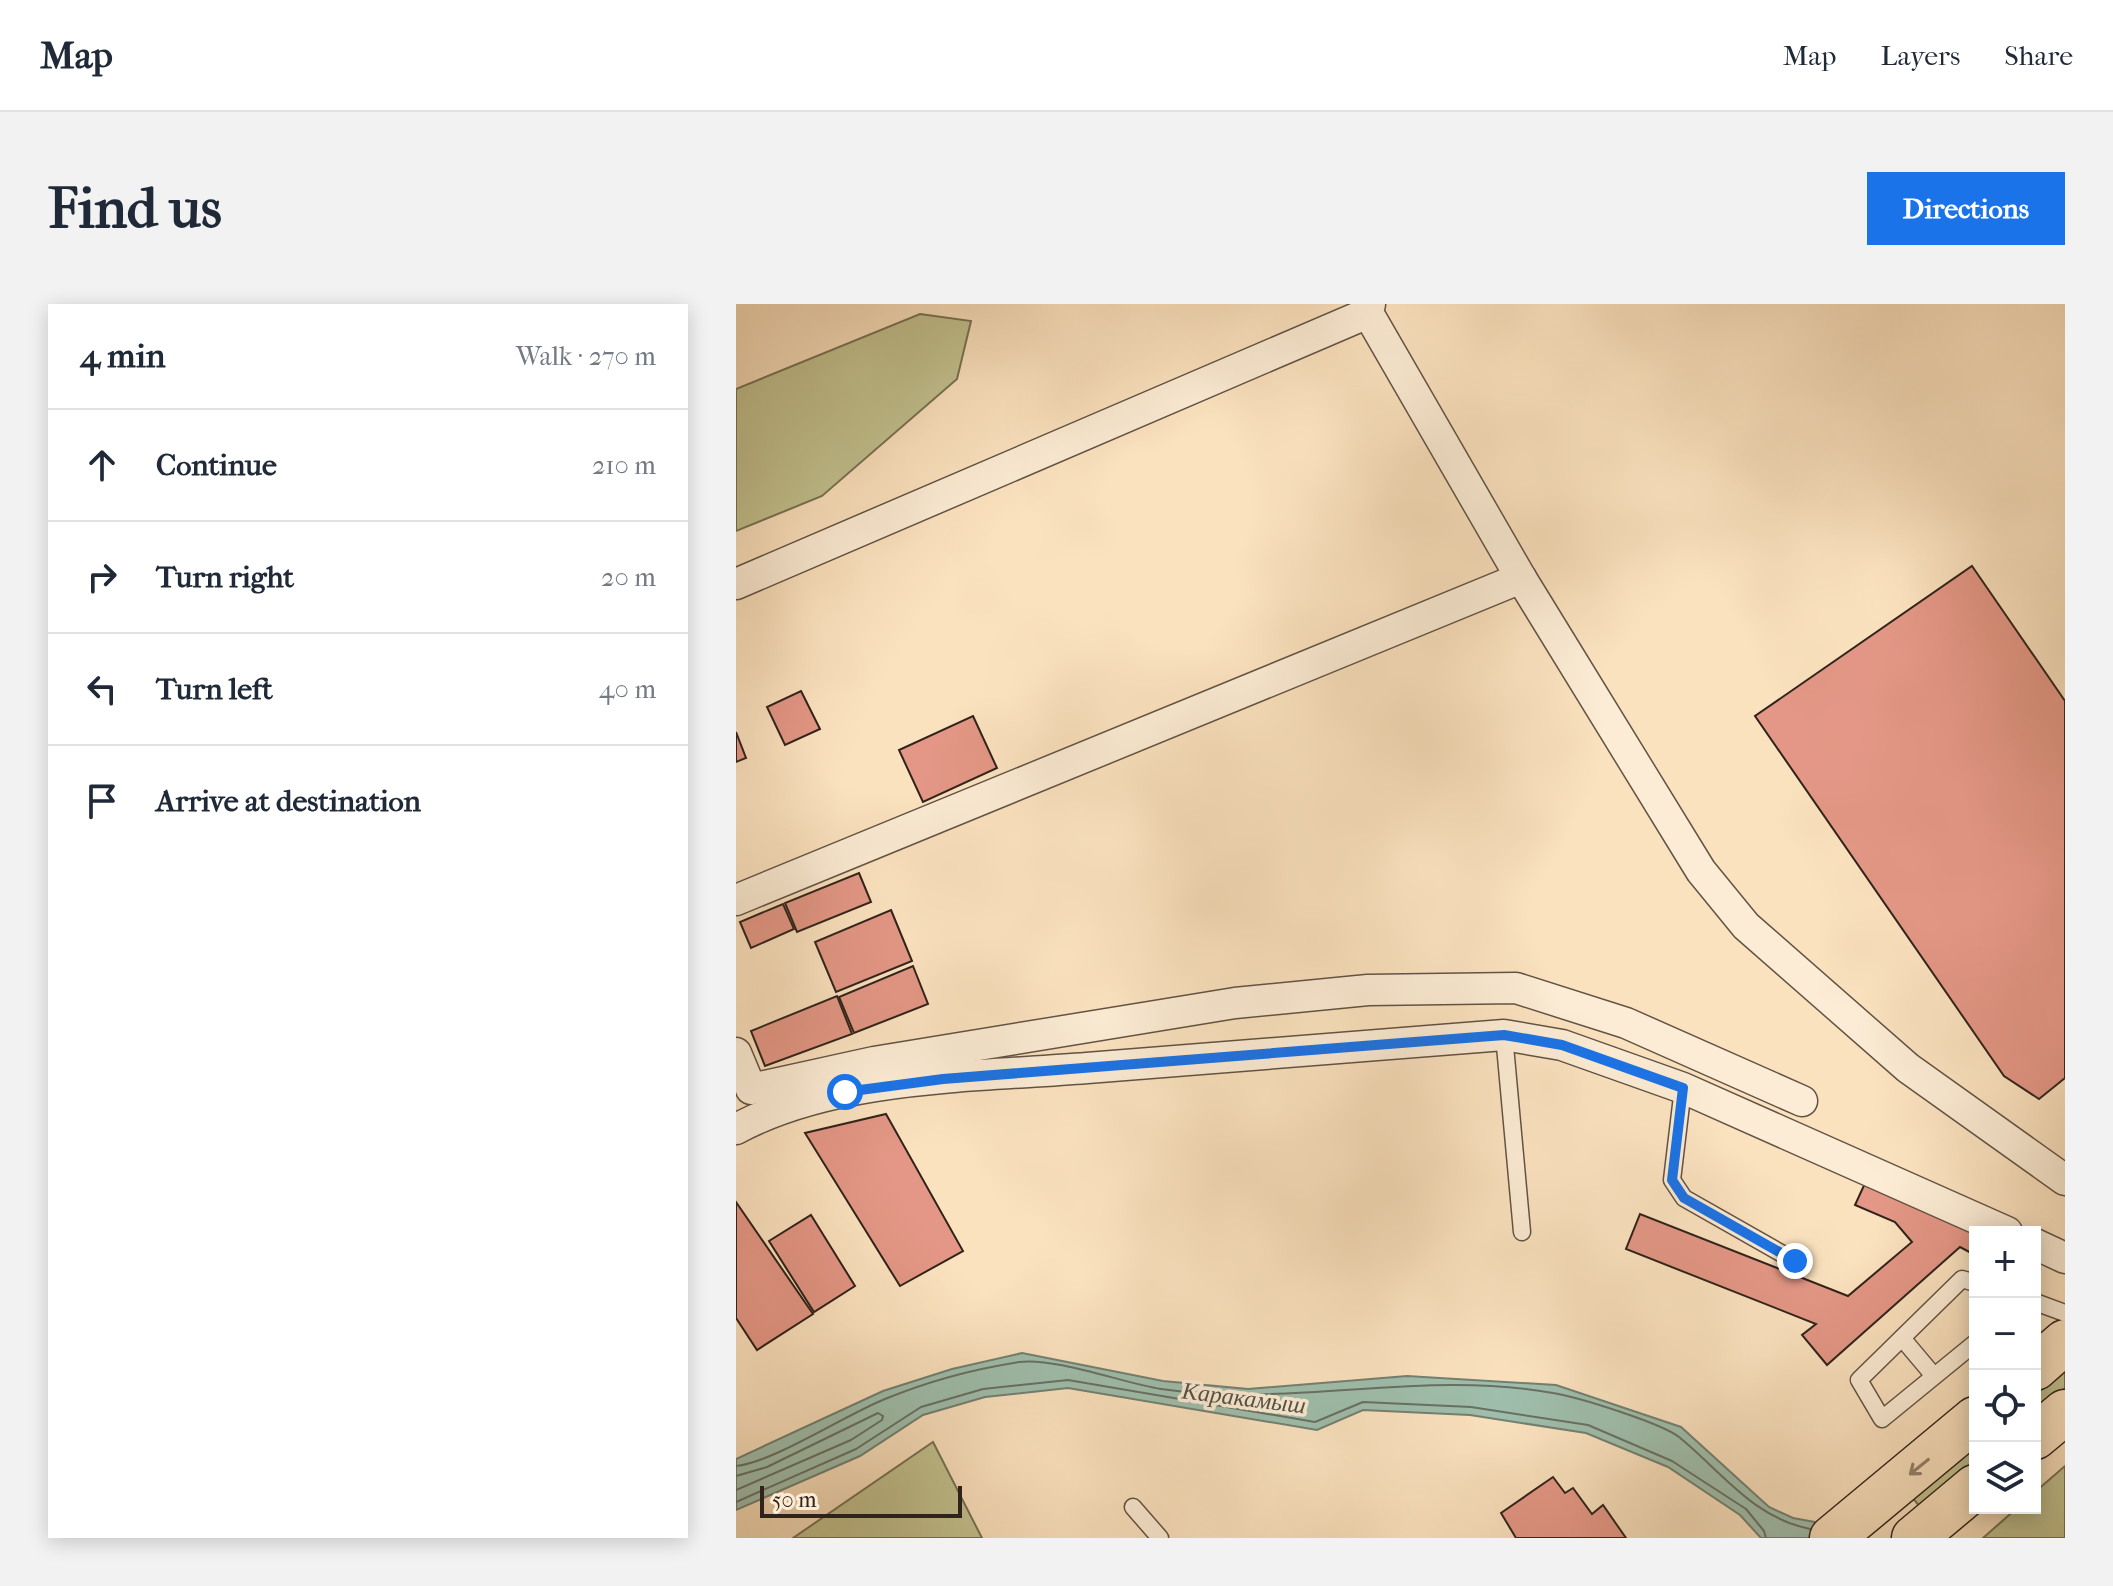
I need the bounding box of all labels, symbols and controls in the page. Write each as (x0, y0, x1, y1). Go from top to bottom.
text: Map (40, 33, 113, 78)
text: Map (1783, 39, 1836, 72)
text: Layers (1880, 39, 1960, 72)
text: Share (2004, 39, 2073, 72)
button: Directions (1867, 172, 2065, 245)
text: Find us (48, 176, 222, 241)
text: 4 min (80, 336, 165, 376)
text: Walk · 270 m (516, 341, 656, 372)
icon: ahead (80, 443, 124, 487)
text: Continue (156, 448, 277, 483)
text: 210 m (592, 450, 656, 481)
icon: right (80, 555, 124, 599)
text: Turn right (156, 560, 294, 595)
text: 20 m (601, 562, 656, 593)
icon: left (80, 667, 124, 711)
text: Turn left (156, 672, 273, 707)
text: 40 m (599, 674, 656, 705)
icon: arrive (80, 779, 124, 823)
text: Arrive at destination (156, 784, 421, 819)
route start (827, 1074, 863, 1110)
map controls (1969, 1226, 2041, 1514)
button: + (1969, 1226, 2041, 1298)
route end (1777, 1243, 1813, 1279)
button: − (1969, 1298, 2041, 1370)
button: locate (1969, 1370, 2041, 1442)
water label: Каракамыш (1180, 1376, 1307, 1419)
button: layers (1969, 1442, 2041, 1514)
one-way arrow (1909, 1458, 1930, 1476)
scale bar (760, 1482, 962, 1518)
text: 50 m (772, 1487, 817, 1513)

